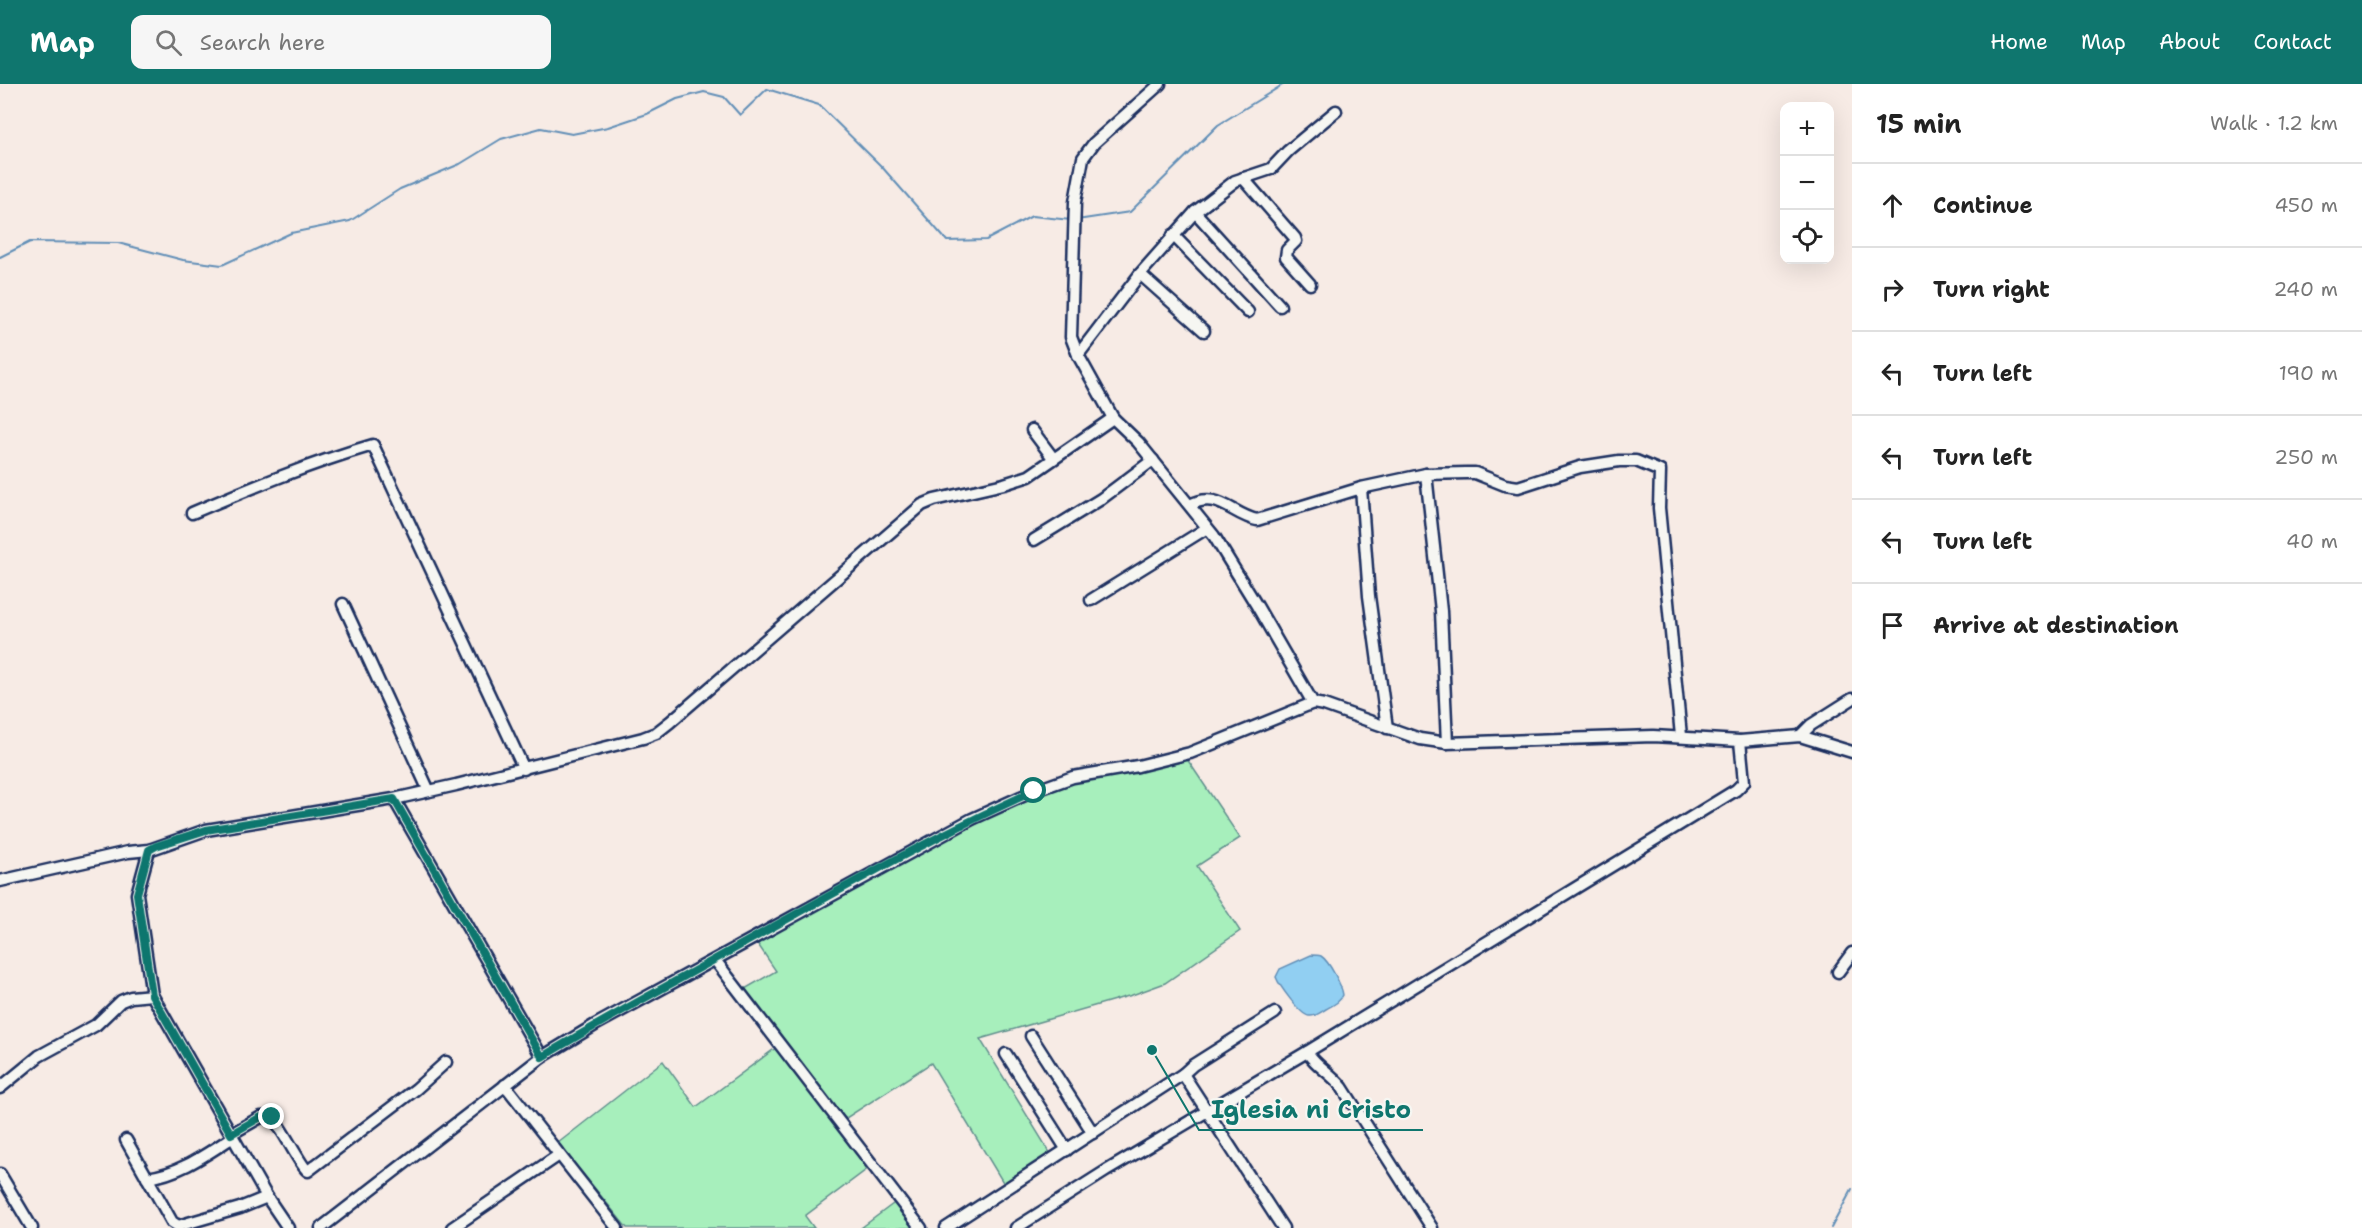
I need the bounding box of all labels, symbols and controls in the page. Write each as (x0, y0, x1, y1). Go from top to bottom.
search box (131, 15, 551, 69)
text: Map (30, 23, 95, 61)
icon: search (152, 26, 185, 59)
text: Search here (200, 28, 325, 57)
text: Home (1990, 28, 2048, 56)
text: Map (2081, 28, 2126, 56)
text: About (2159, 28, 2220, 56)
text: Contact (2253, 28, 2332, 56)
map controls (1780, 102, 1834, 264)
button: + (1780, 102, 1834, 156)
text: 15 min (1876, 106, 1962, 141)
text: Walk · 1.2 km (2210, 110, 2338, 136)
button: − (1780, 156, 1834, 210)
icon: ahead (1876, 189, 1909, 222)
text: Continue (1933, 191, 2033, 220)
text: 450 m (2274, 192, 2338, 218)
button: locate (1780, 210, 1834, 264)
icon: right (1876, 273, 1909, 306)
text: Turn right (1933, 275, 2050, 304)
text: 240 m (2273, 276, 2338, 302)
icon: left (1876, 357, 1909, 390)
text: Turn left (1933, 359, 2032, 388)
text: 190 m (2279, 360, 2338, 386)
icon: left (1876, 441, 1909, 474)
text: Turn left (1933, 443, 2032, 472)
text: 250 m (2274, 444, 2338, 470)
icon: left (1876, 525, 1909, 558)
text: Turn left (1933, 527, 2032, 556)
text: 40 m (2286, 528, 2338, 554)
icon: arrive (1876, 609, 1909, 642)
text: Arrive at destination (1933, 611, 2179, 640)
route start (1020, 777, 1046, 803)
callout: Iglesia ni Cristo (1199, 1088, 1423, 1130)
text: Iglesia ni Cristo (1211, 1094, 1411, 1126)
route end (258, 1103, 284, 1129)

